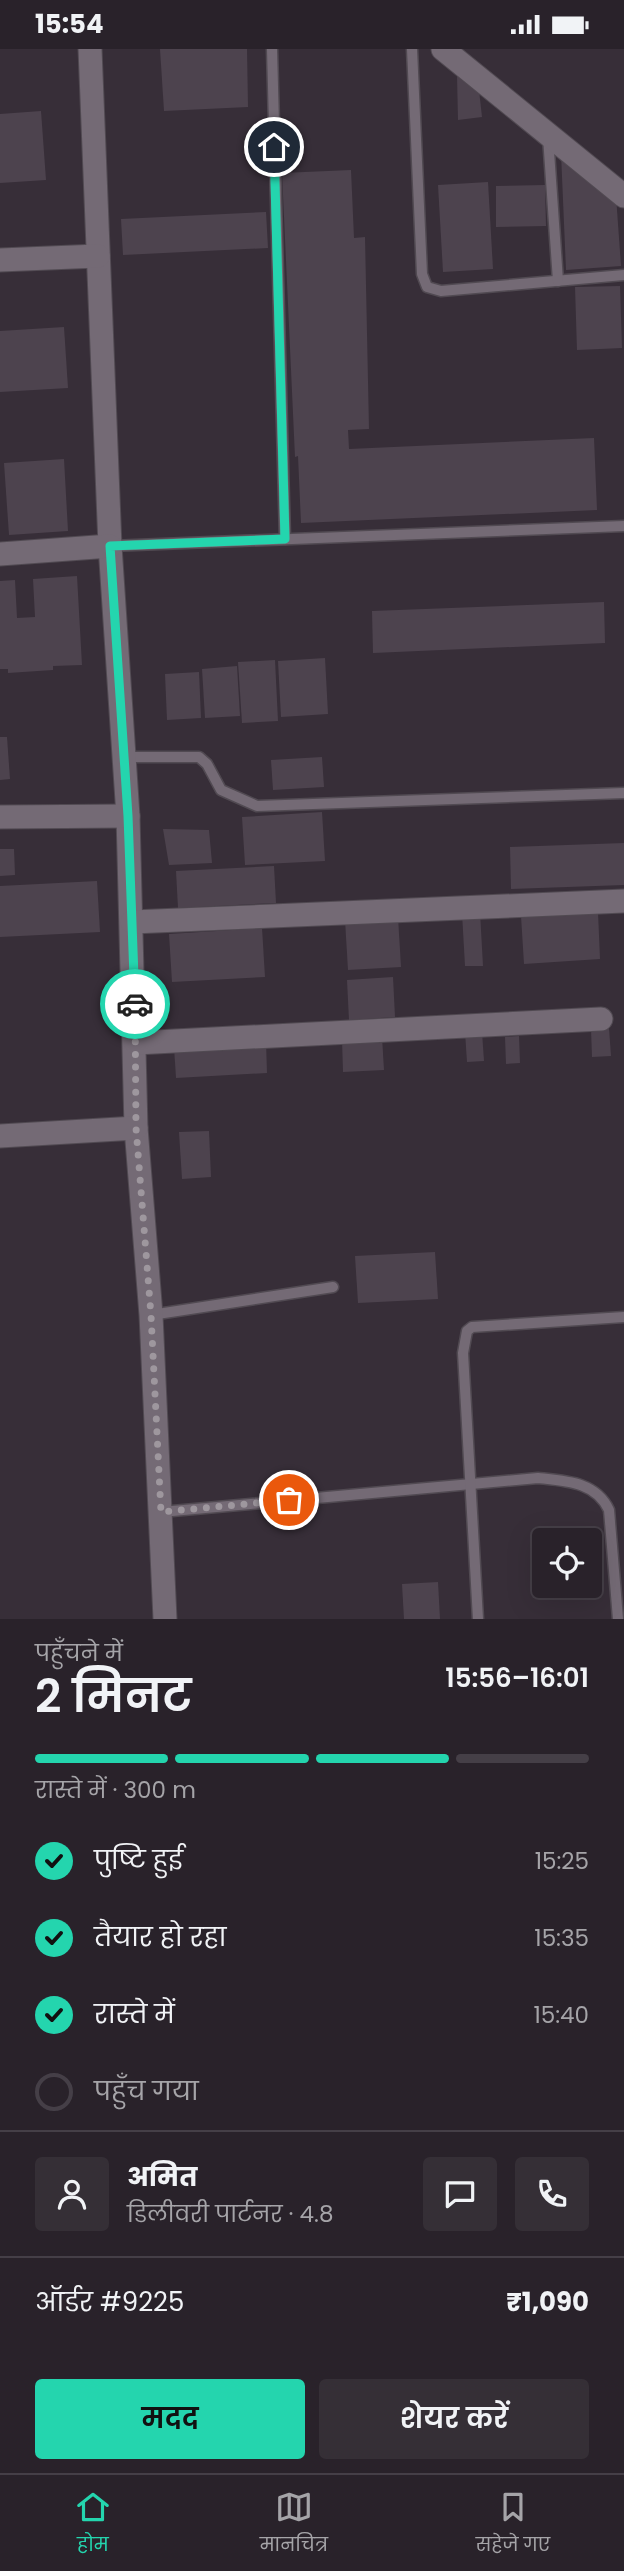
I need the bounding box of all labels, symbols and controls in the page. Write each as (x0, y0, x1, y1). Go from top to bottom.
text: 15:54 (35, 6, 104, 42)
pin (244, 117, 304, 177)
icon: home (255, 128, 293, 166)
courier (100, 969, 170, 1039)
icon: car (116, 985, 154, 1023)
pin (259, 1470, 319, 1530)
icon: bag (270, 1481, 308, 1519)
map controls (532, 1528, 602, 1598)
button: locate (532, 1528, 602, 1598)
text: पहुँचने में (35, 1637, 123, 1669)
text: 15:56–16:01 (445, 1660, 589, 1696)
text: 2 मिनट (35, 1664, 191, 1728)
text: रास्ते में · 300 m (35, 1774, 196, 1806)
icon: check (35, 1842, 73, 1880)
text: पुष्टि हुई (94, 1842, 183, 1878)
text: 15:25 (535, 1845, 589, 1877)
icon: check (35, 1919, 73, 1957)
text: तैयार हो रहा (94, 1919, 226, 1955)
text: 15:35 (534, 1922, 589, 1954)
icon: check (35, 1996, 73, 2034)
text: रास्ते में (94, 1996, 175, 2032)
text: 15:40 (533, 1999, 589, 2031)
text: पहुँच गया (94, 2073, 199, 2109)
button: person (35, 2157, 109, 2231)
button: chat (423, 2157, 497, 2231)
button: phone (515, 2157, 589, 2231)
text: अमित (127, 2159, 197, 2195)
text: डिलीवरी पार्टनर · 4.8 (127, 2198, 333, 2230)
text: ऑर्डर #9225 (35, 2284, 184, 2320)
text: ₹1,090 (506, 2284, 589, 2320)
button: मदद (35, 2379, 305, 2459)
button: शेयर करें (319, 2379, 589, 2459)
tab: होम (74, 2488, 112, 2559)
tab: मानचित्र (260, 2488, 328, 2559)
tab: सहेजे गए (476, 2488, 550, 2559)

